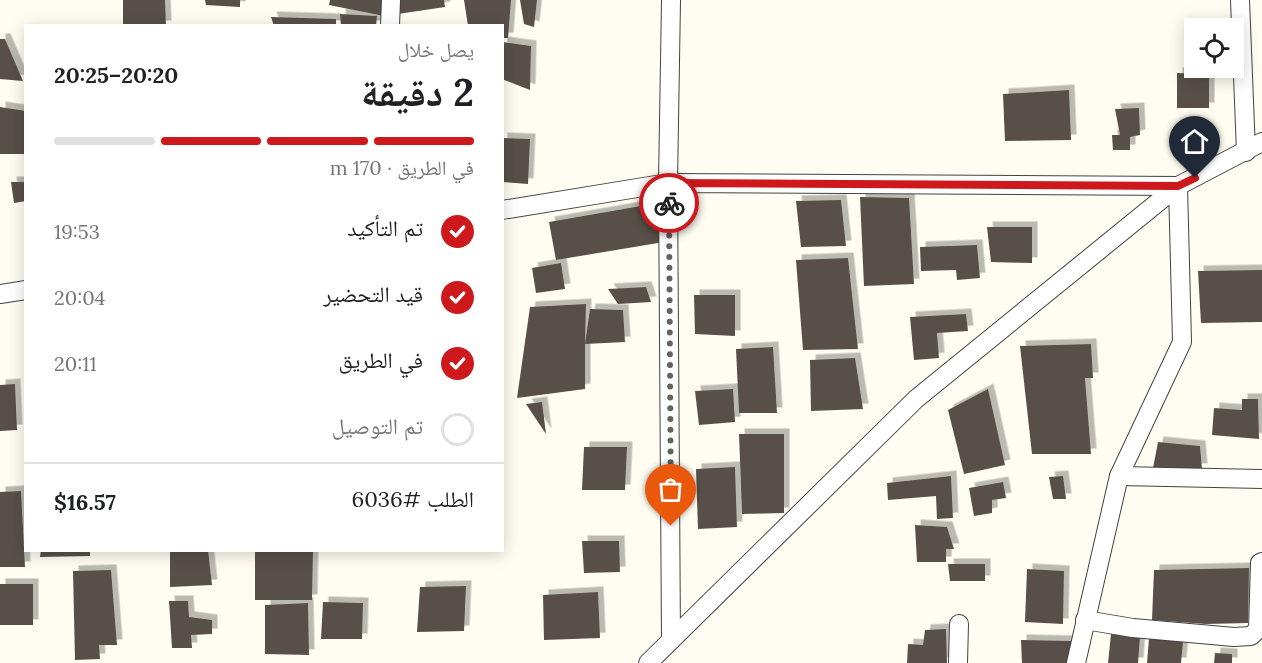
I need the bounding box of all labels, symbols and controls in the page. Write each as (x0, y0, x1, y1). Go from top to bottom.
map controls (1184, 18, 1244, 78)
button: locate (1184, 18, 1244, 78)
text: يصل خلال (398, 37, 474, 62)
text: 20:20–20:25 (54, 61, 178, 89)
text: 2 دقيقة (361, 67, 474, 117)
pin (1169, 116, 1220, 178)
icon: home (1178, 125, 1211, 158)
text: في الطريق · 170 m (330, 155, 474, 180)
courier (639, 173, 699, 233)
icon: bike (653, 187, 686, 220)
text: تم التأكيد (347, 214, 423, 242)
icon: check (441, 215, 474, 248)
text: 19:53 (54, 219, 100, 244)
text: قيد التحضير (323, 280, 423, 308)
icon: check (441, 281, 474, 314)
text: 20:04 (54, 285, 105, 310)
text: في الطريق (339, 346, 423, 374)
icon: check (441, 347, 474, 380)
text: 20:11 (54, 351, 97, 376)
text: تم التوصيل (332, 412, 423, 440)
pin (645, 464, 696, 526)
icon: bag (654, 473, 687, 506)
text: الطلب #6036 (351, 485, 474, 513)
text: $16.57 (54, 488, 116, 516)

